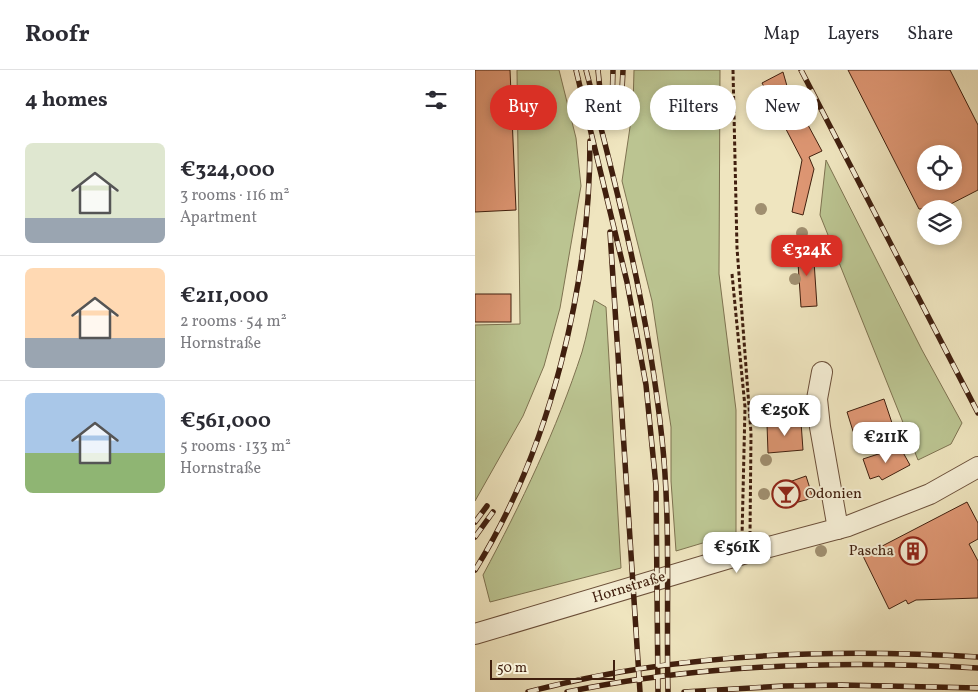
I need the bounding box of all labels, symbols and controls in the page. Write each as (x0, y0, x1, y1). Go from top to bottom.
text: Roofr (25, 18, 90, 52)
text: Map (763, 22, 799, 47)
text: Layers (827, 22, 879, 47)
text: Share (907, 22, 953, 47)
chip: Buy (490, 85, 557, 130)
chip: Rent (567, 85, 640, 130)
chip: Filters (650, 85, 736, 130)
chip: New (746, 85, 818, 130)
text: 4 homes (25, 86, 108, 115)
icon: filters (422, 86, 450, 114)
map controls (917, 145, 962, 245)
button: locate (917, 145, 962, 190)
text: €324,000 (180, 156, 275, 185)
icon: home (65, 163, 125, 223)
text: 3 rooms · 116 m² (180, 185, 289, 207)
button: layers (917, 200, 962, 245)
text: Apartment (180, 207, 257, 229)
pin: €324K (772, 234, 842, 277)
text: €324K (782, 240, 832, 262)
text: €211,000 (180, 282, 269, 311)
icon: home (65, 288, 125, 348)
text: 2 rooms · 54 m² (180, 311, 287, 333)
text: Hornstraße (180, 333, 261, 355)
pin: €250K (750, 394, 820, 437)
text: €250K (760, 400, 810, 422)
text: €561,000 (180, 407, 271, 436)
icon: home (65, 413, 125, 473)
pin: €211K (851, 422, 921, 464)
text: €211K (864, 427, 908, 449)
text: 5 rooms · 133 m² (180, 436, 291, 458)
text: Hornstraße (180, 458, 261, 480)
bar icon: Odonien (771, 479, 801, 509)
place label: Odonien (805, 484, 862, 505)
pin: €561K (702, 532, 772, 574)
building icon: Pascha (898, 536, 928, 566)
text: €561K (714, 537, 760, 559)
place label: Pascha (849, 541, 894, 562)
street label: Hornstraße (590, 567, 668, 609)
scale bar (490, 657, 615, 680)
text: 50 m (497, 659, 527, 678)

